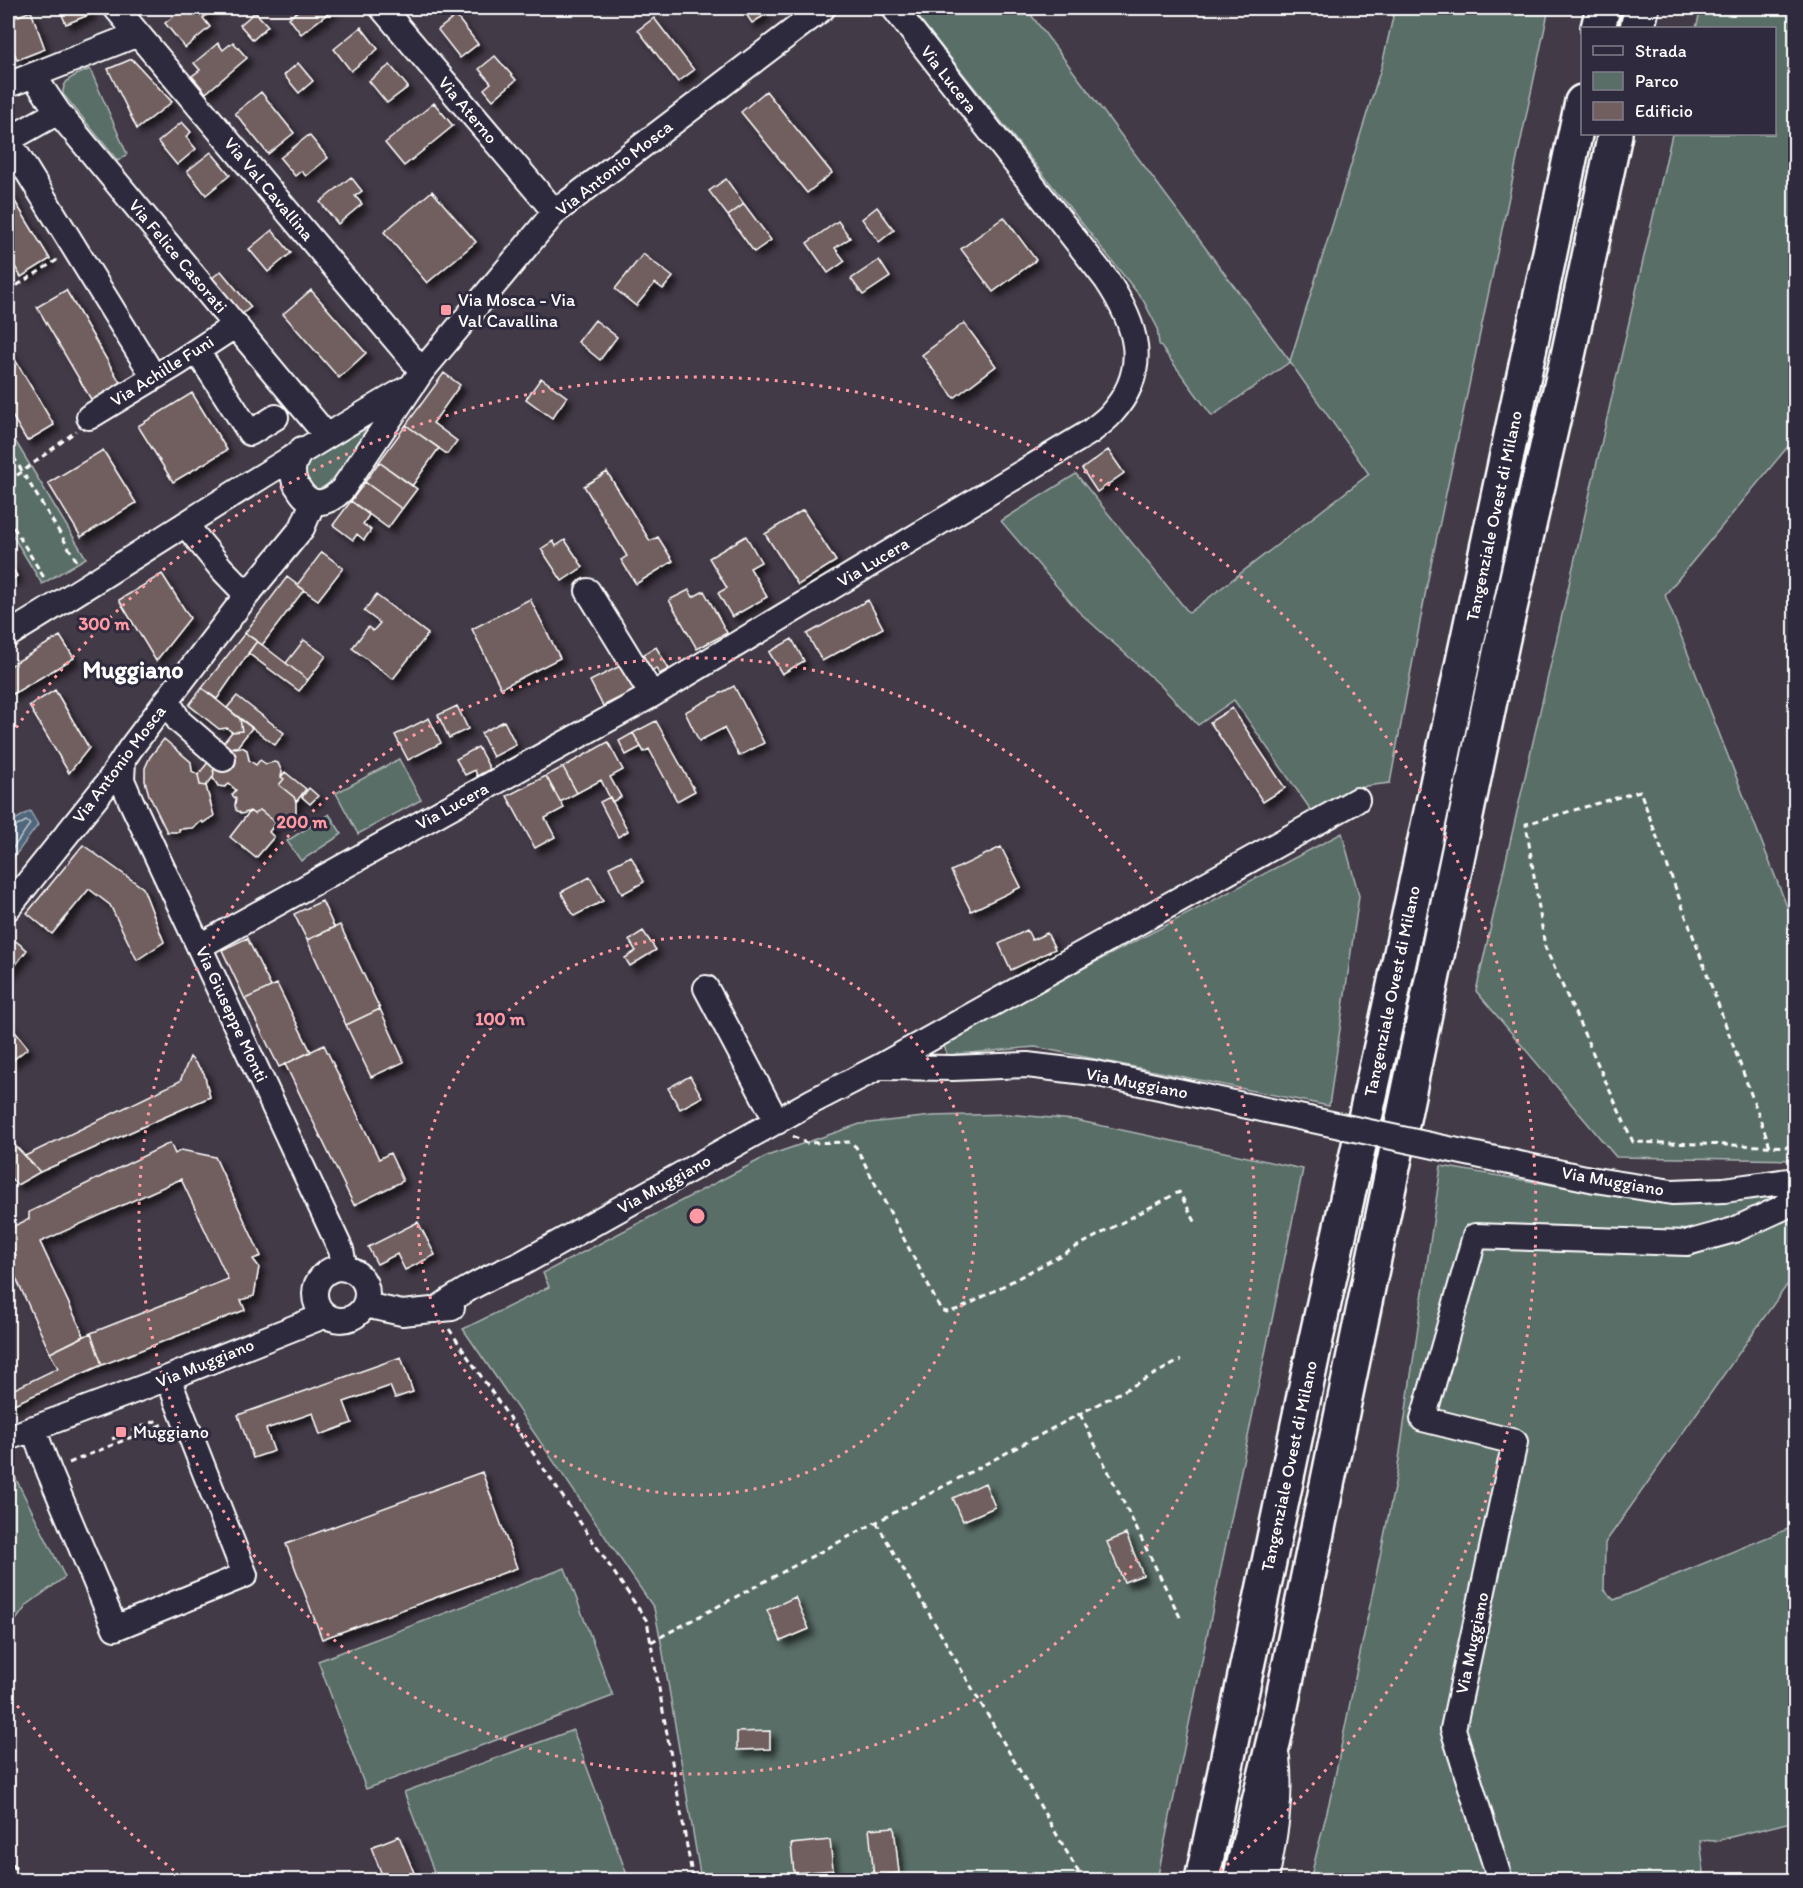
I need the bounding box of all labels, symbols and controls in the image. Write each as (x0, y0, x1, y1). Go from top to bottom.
legend (1581, 27, 1776, 135)
text: Strada (1635, 40, 1687, 62)
street label: Via Lucera (916, 41, 982, 117)
text: Parco (1635, 70, 1679, 92)
street label: Via Aterno (433, 72, 503, 148)
text: Edificio (1635, 100, 1693, 122)
street label: Via Antonio Mosca (551, 115, 677, 221)
street label: Via Val Cavallina (219, 132, 319, 246)
street label: Via Felice Casorati (124, 194, 232, 318)
place label: Via Mosca - Via Val Cavallina (458, 289, 576, 332)
marker: Via Mosca - Via Val Cavallina (439, 303, 453, 317)
street label: Via Achille Funi (106, 330, 218, 412)
street label: Tangenziale Ovest di Milano (1461, 409, 1527, 623)
street label: Via Lucera (833, 532, 913, 592)
text: 300 m (78, 613, 130, 635)
district label: Muggiano (82, 655, 184, 685)
street label: Via Antonio Mosca (67, 700, 171, 828)
street label: Via Lucera (412, 777, 492, 835)
text: 200 m (277, 811, 328, 833)
street label: Tangenziale Ovest di Milano (1359, 884, 1425, 1098)
street label: Via Giuseppe Monti (191, 942, 273, 1086)
text: 100 m (475, 1008, 526, 1030)
street label: Via Muggiano (1084, 1062, 1190, 1104)
street label: Via Muggiano (613, 1149, 715, 1219)
street label: Via Muggiano (1560, 1161, 1666, 1201)
centre of rings (687, 1206, 707, 1226)
street label: Via Muggiano (153, 1333, 257, 1393)
street label: Tangenziale Ovest di Milano (1256, 1359, 1322, 1573)
place label: Muggiano (133, 1421, 209, 1443)
marker: Muggiano (114, 1425, 128, 1439)
street label: Via Muggiano (1450, 1590, 1494, 1696)

